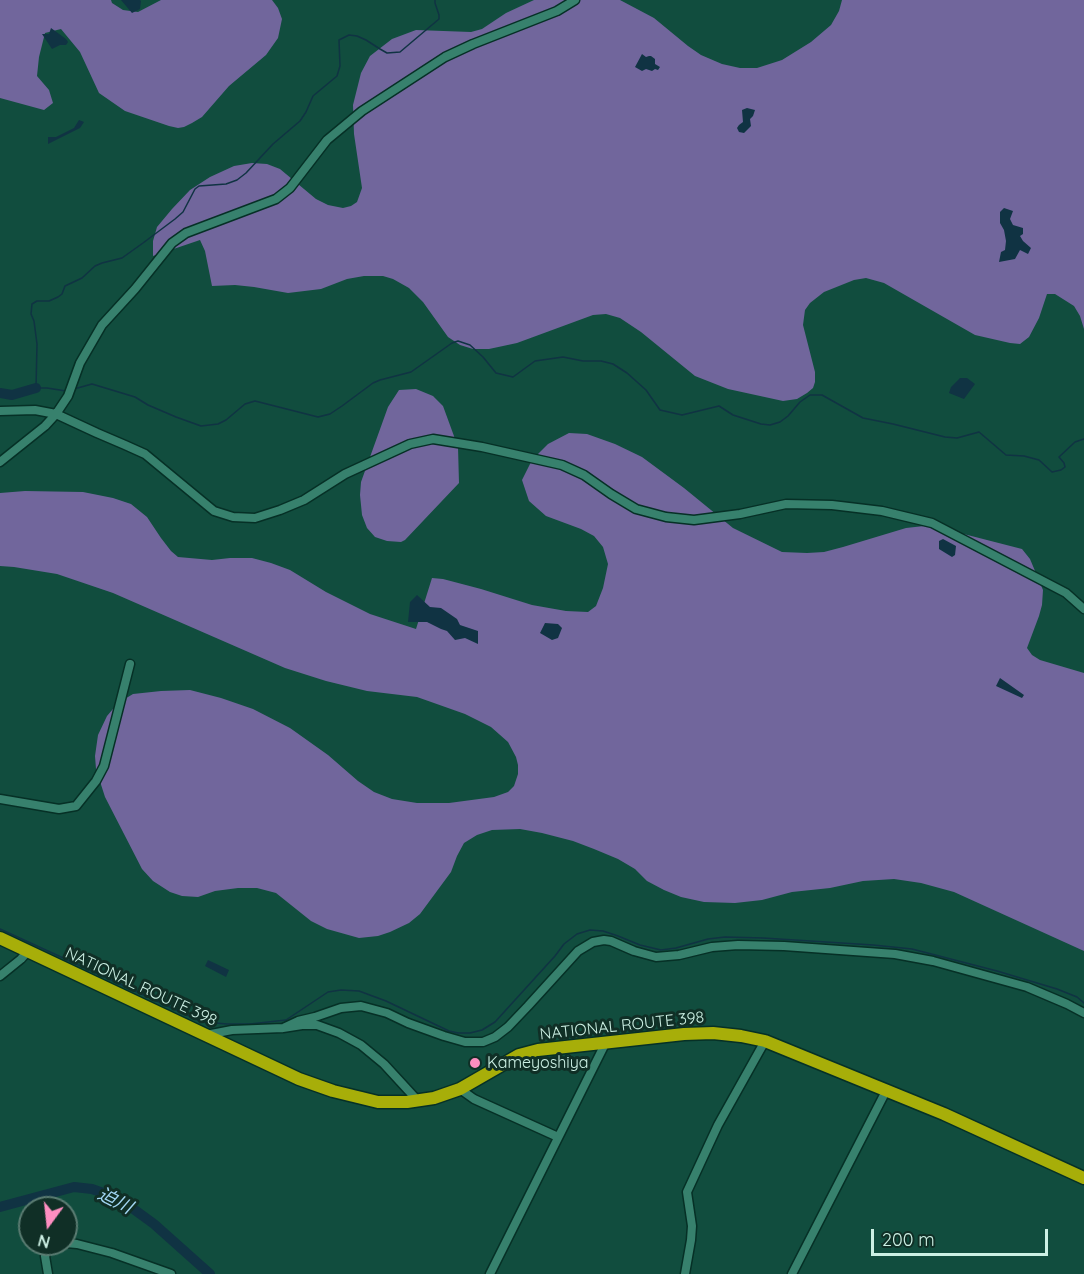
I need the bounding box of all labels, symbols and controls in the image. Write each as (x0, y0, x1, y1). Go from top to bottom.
street label: NATIONAL ROUTE 398 (62, 943, 220, 1031)
street label: NATIONAL ROUTE 398 (539, 1008, 705, 1044)
place label: Kameyoshiya (487, 1053, 589, 1073)
marker: Kameyoshiya (468, 1056, 482, 1070)
water label: 迫川 (94, 1183, 136, 1219)
north arrow (18, 1196, 78, 1256)
scale bar (874, 1217, 1051, 1255)
text: 200 m (882, 1228, 935, 1251)
text: N (36, 1230, 52, 1253)

